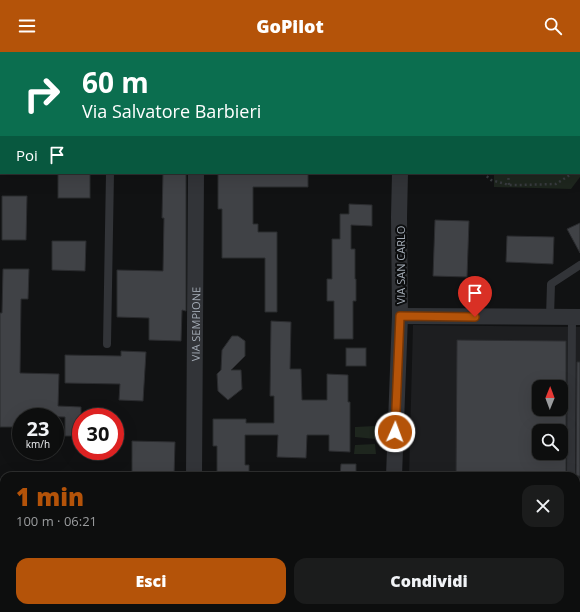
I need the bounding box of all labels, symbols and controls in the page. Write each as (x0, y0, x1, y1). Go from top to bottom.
text: GoPilot (256, 14, 324, 38)
icon: menu (16, 15, 38, 37)
icon: search (542, 15, 564, 37)
text: 60 m (82, 63, 149, 101)
icon: right (16, 68, 68, 120)
text: Via Salvatore Barbieri (82, 99, 261, 123)
icon: arrive (46, 144, 68, 166)
text: Poi (16, 145, 38, 165)
street label: VIA SAN CARLO (393, 226, 408, 304)
pin (458, 276, 492, 317)
icon: arrive (464, 282, 486, 304)
street label: VIA SEMPIONE (187, 287, 203, 361)
north arrow (532, 380, 568, 416)
map controls (532, 380, 568, 460)
speed limit sign: 30 (72, 408, 124, 460)
position arrow (374, 411, 416, 453)
text: 23 (27, 415, 49, 442)
button: search (532, 424, 568, 460)
text: km/h (26, 437, 50, 451)
text: 1 min (16, 480, 84, 513)
button: close (522, 485, 564, 527)
text: 100 m · 06:21 (16, 512, 97, 530)
button: Esci (16, 558, 286, 604)
button: Condividi (294, 558, 564, 604)

